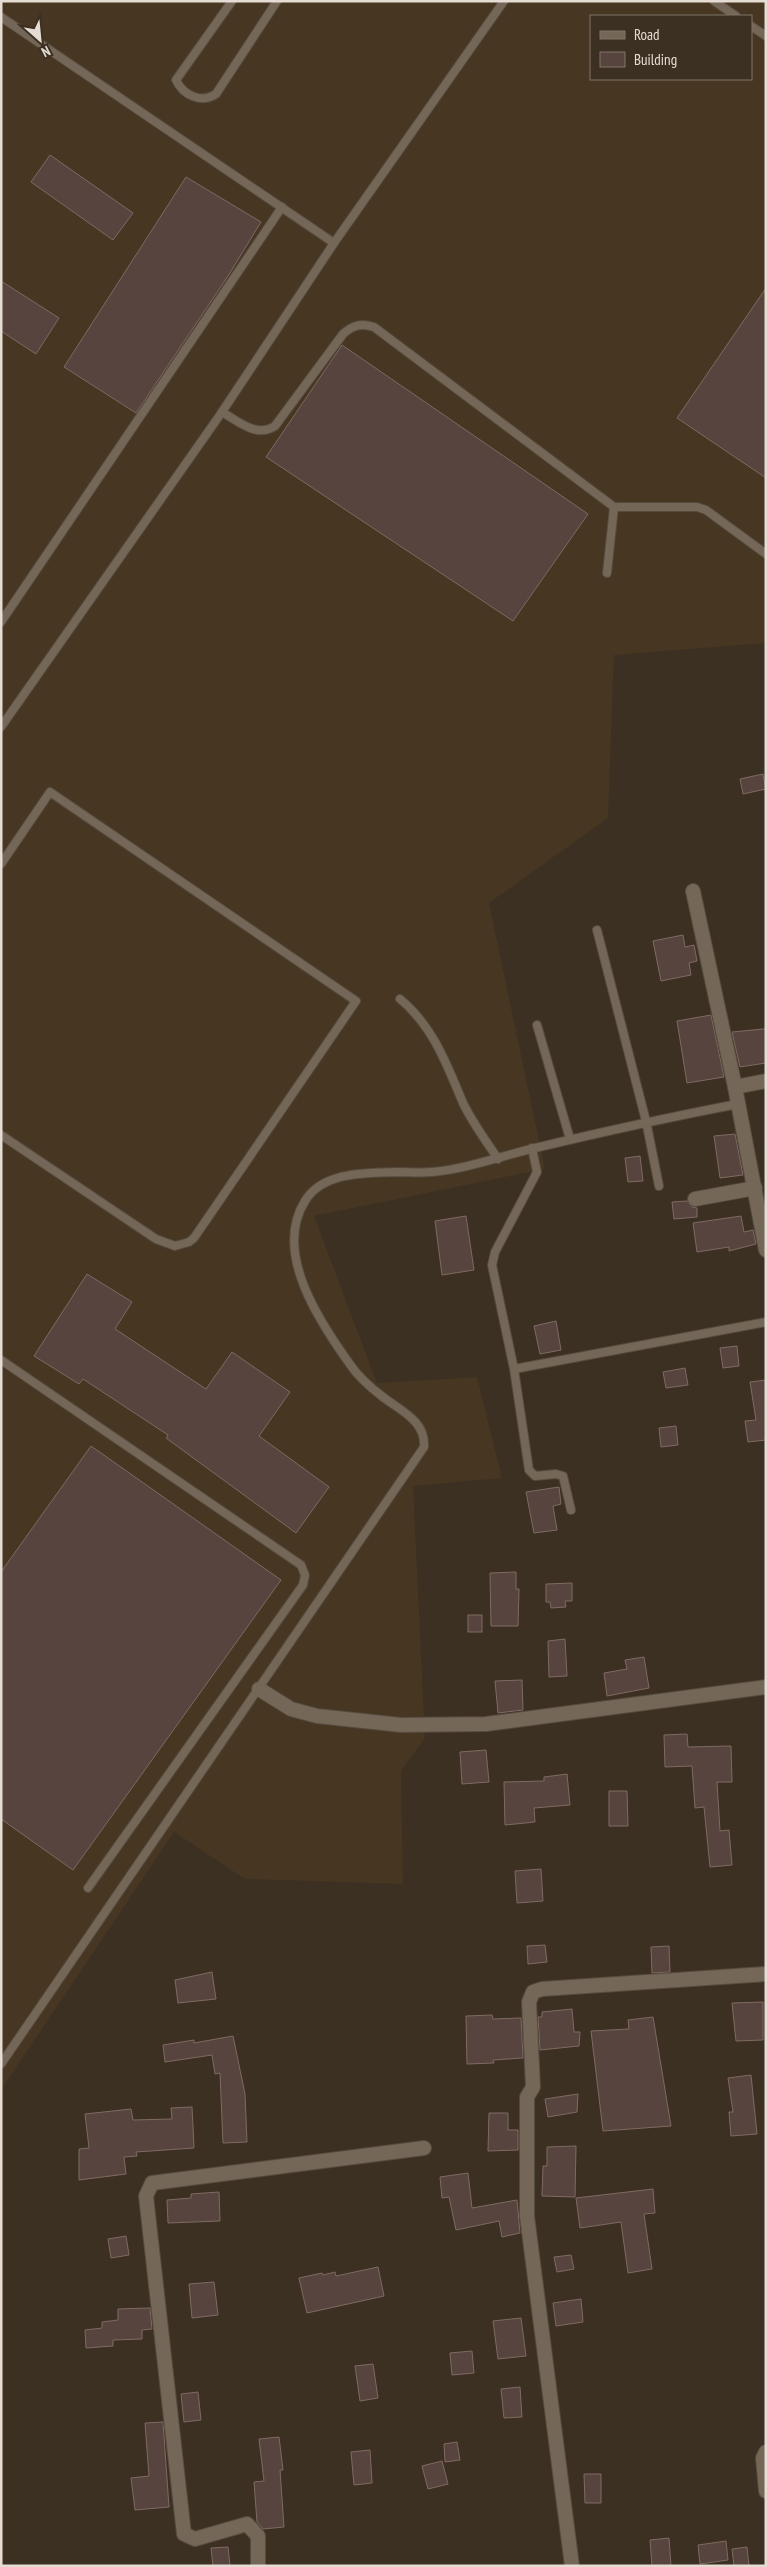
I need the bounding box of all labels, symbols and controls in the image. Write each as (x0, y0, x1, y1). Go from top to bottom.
north arrow (15, 15, 65, 65)
legend (590, 15, 752, 80)
text: Road (634, 25, 660, 44)
text: N (38, 42, 53, 61)
text: Building (634, 50, 677, 69)

